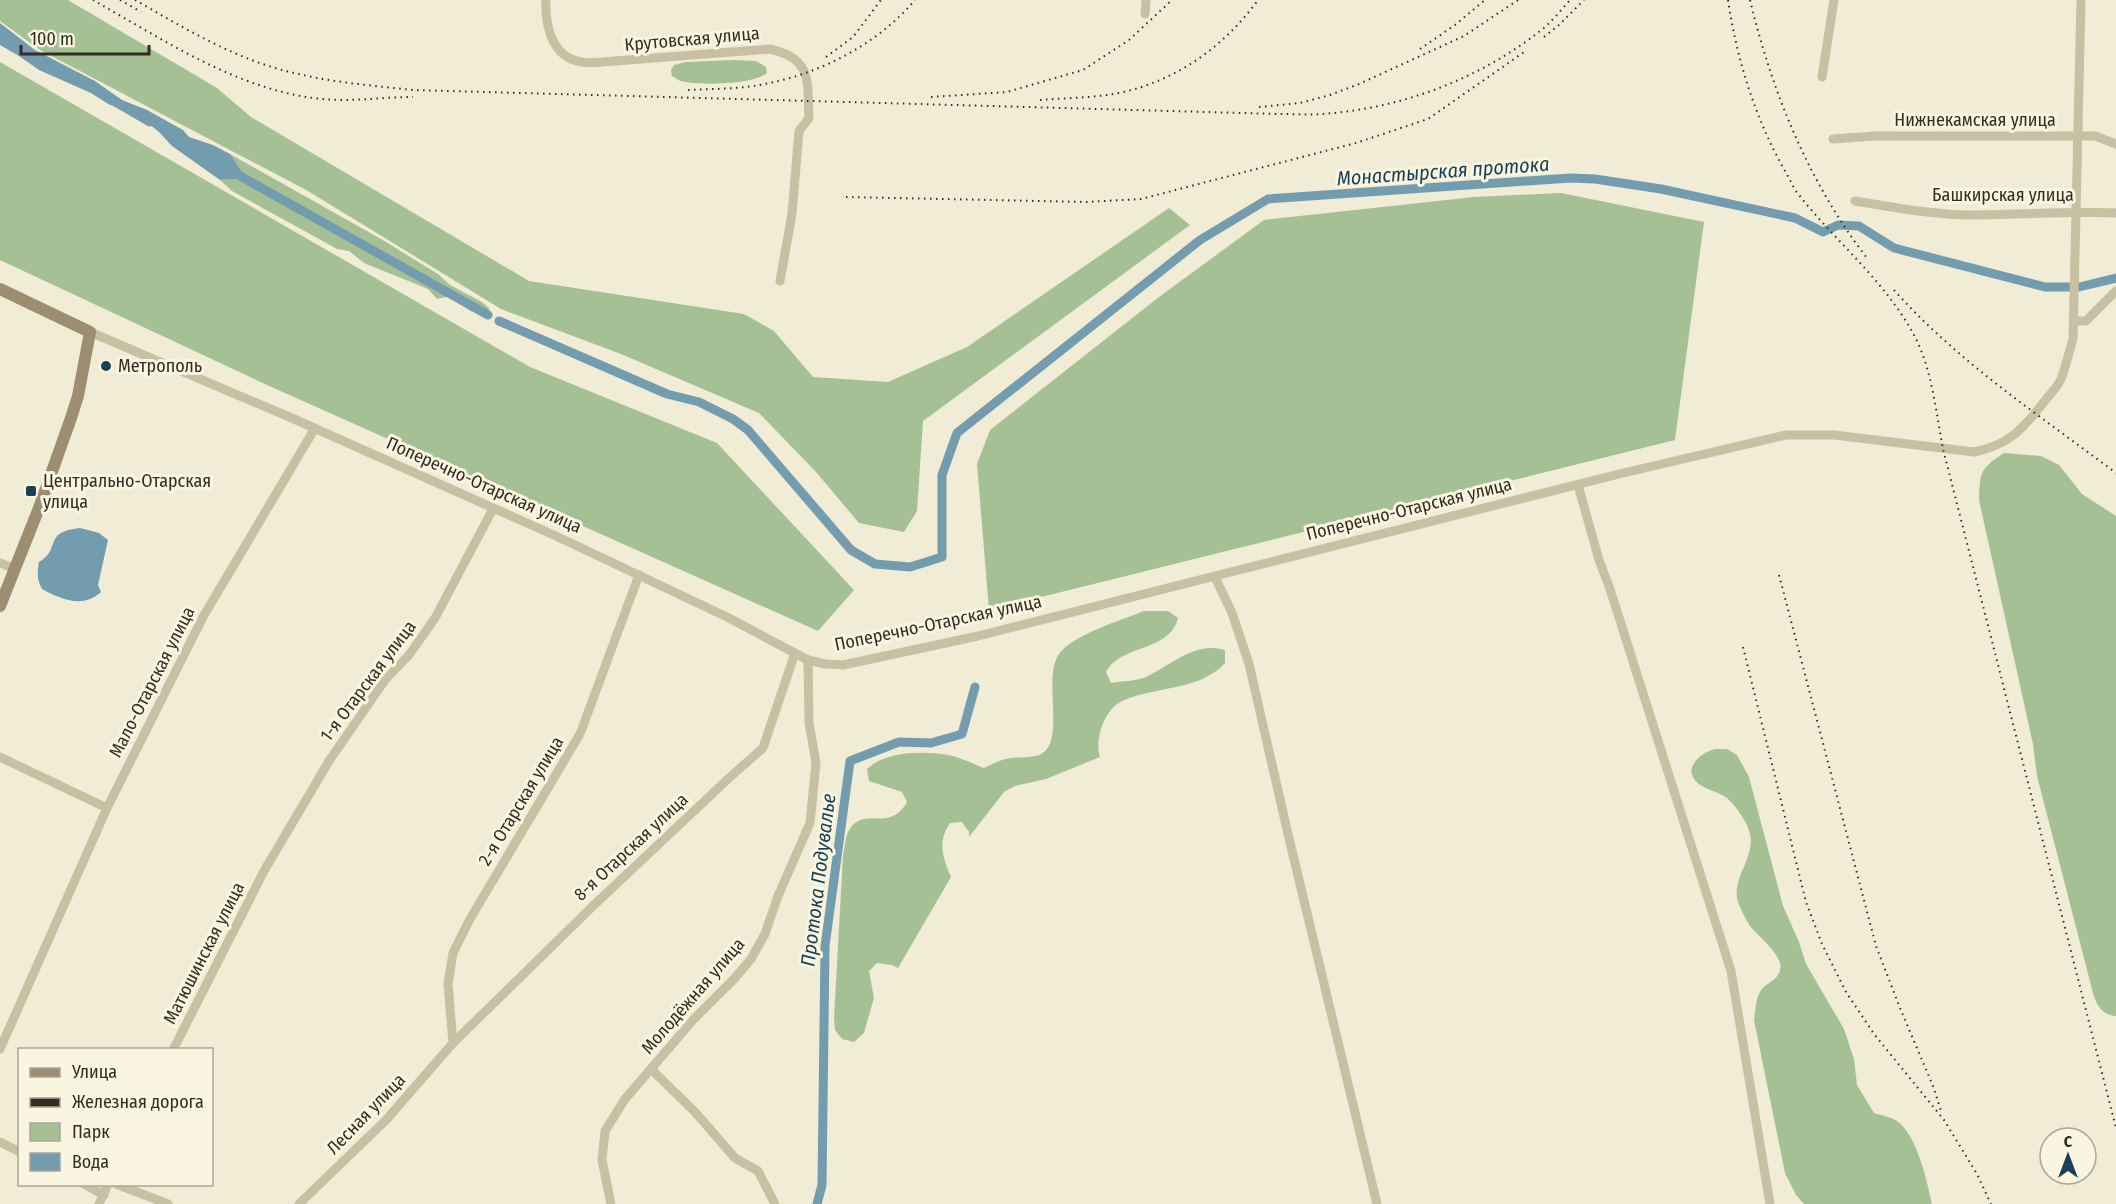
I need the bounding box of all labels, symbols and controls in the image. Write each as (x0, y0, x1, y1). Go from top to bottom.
scale bar (21, 18, 148, 56)
street label: Крутовская улица (624, 22, 761, 56)
text: 100 m (30, 28, 74, 50)
street label: Нижнекамская улица (1894, 109, 2056, 131)
water label: Монастырская протока (1336, 152, 1550, 190)
street label: Башкирская улица (1932, 184, 2074, 206)
place label: Метрополь (118, 355, 202, 377)
marker: Метрополь (99, 359, 113, 373)
street label: Поперечно-Отарская улица (383, 432, 585, 538)
place label: Центрально-Отарская улица (43, 470, 211, 513)
street label: Поперечно-Отарская улица (1304, 473, 1514, 545)
marker: Центрально-Отарская улица (24, 484, 38, 498)
street label: Поперечно-Отарская улица (832, 590, 1044, 656)
street label: Мало-Отарская улица (104, 603, 200, 761)
street label: 1-я Отарская улица (315, 616, 421, 746)
street label: 2-я Отарская улица (474, 732, 568, 870)
street label: 8-я Отарская улица (569, 788, 693, 905)
water label: Протока Подувалье (795, 792, 841, 968)
street label: Матюшинская улица (159, 878, 249, 1028)
street label: Молодёжная улица (637, 933, 749, 1059)
legend (18, 1048, 213, 1186)
text: Улица (71, 1061, 117, 1083)
street label: Лесная улица (322, 1069, 410, 1159)
text: Железная дорога (72, 1091, 204, 1113)
text: Парк (72, 1121, 110, 1143)
north arrow (2038, 1126, 2098, 1186)
text: С (2064, 1132, 2073, 1151)
text: Вода (72, 1151, 109, 1173)

